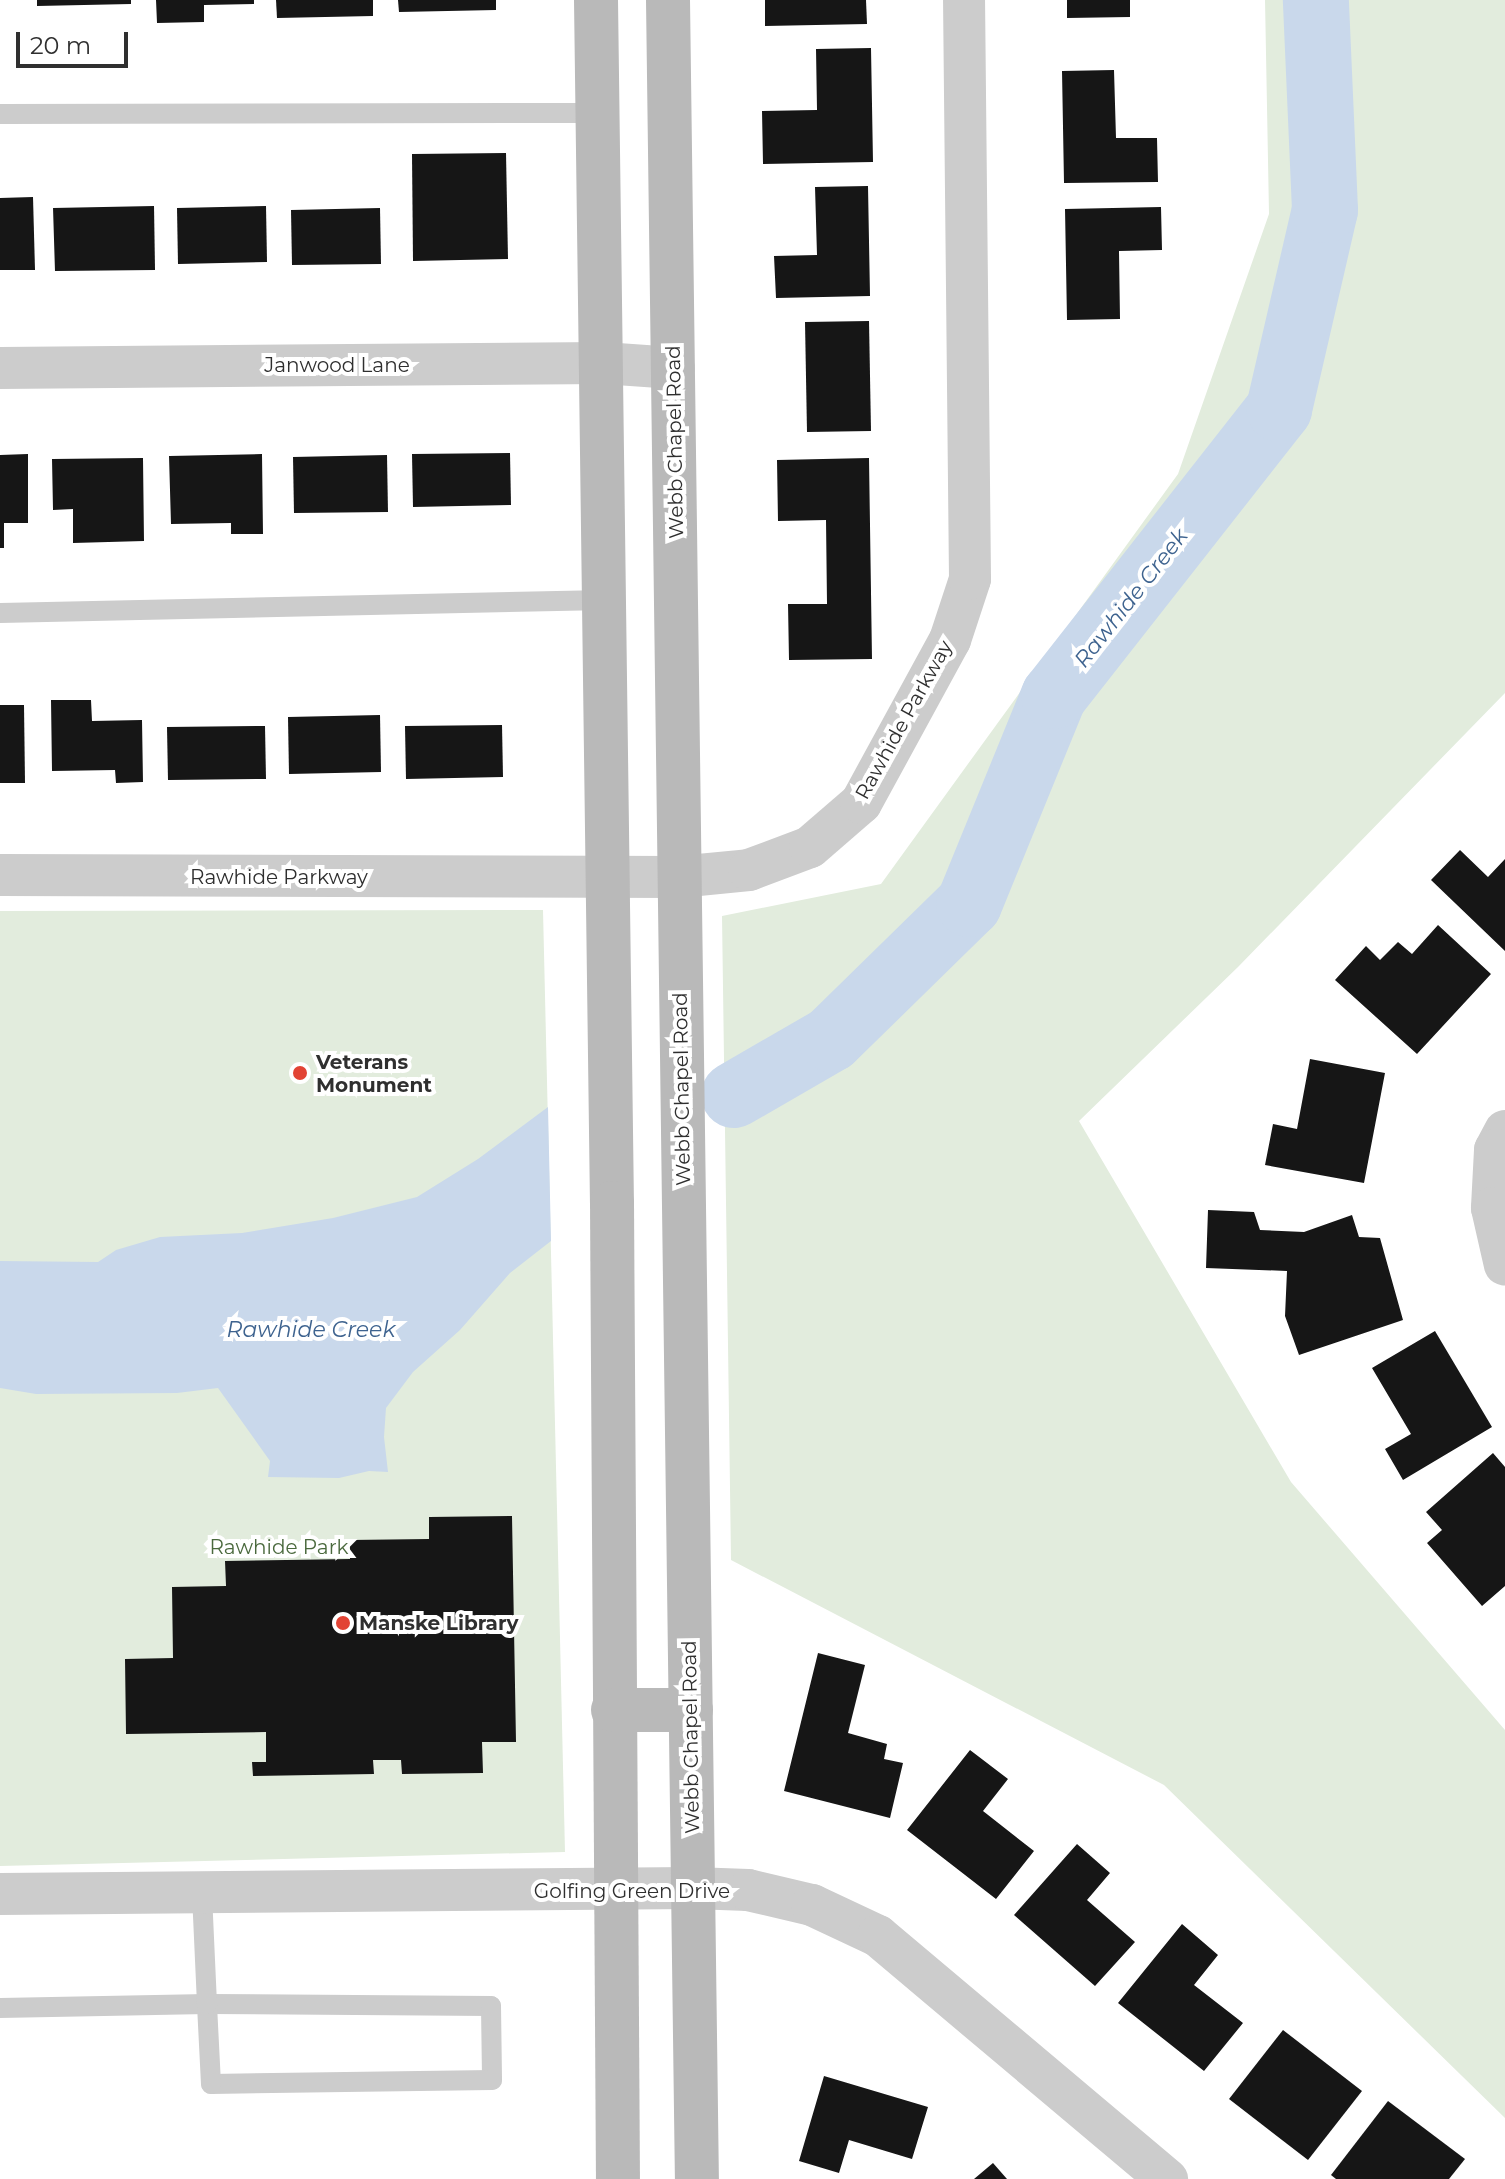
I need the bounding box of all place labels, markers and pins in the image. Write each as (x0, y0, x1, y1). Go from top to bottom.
place label: Veterans Monument (316, 1050, 432, 1097)
marker: Veterans Monument (291, 1064, 309, 1082)
place label: Manske Library (359, 1611, 518, 1635)
marker: Manske Library (334, 1614, 352, 1632)

